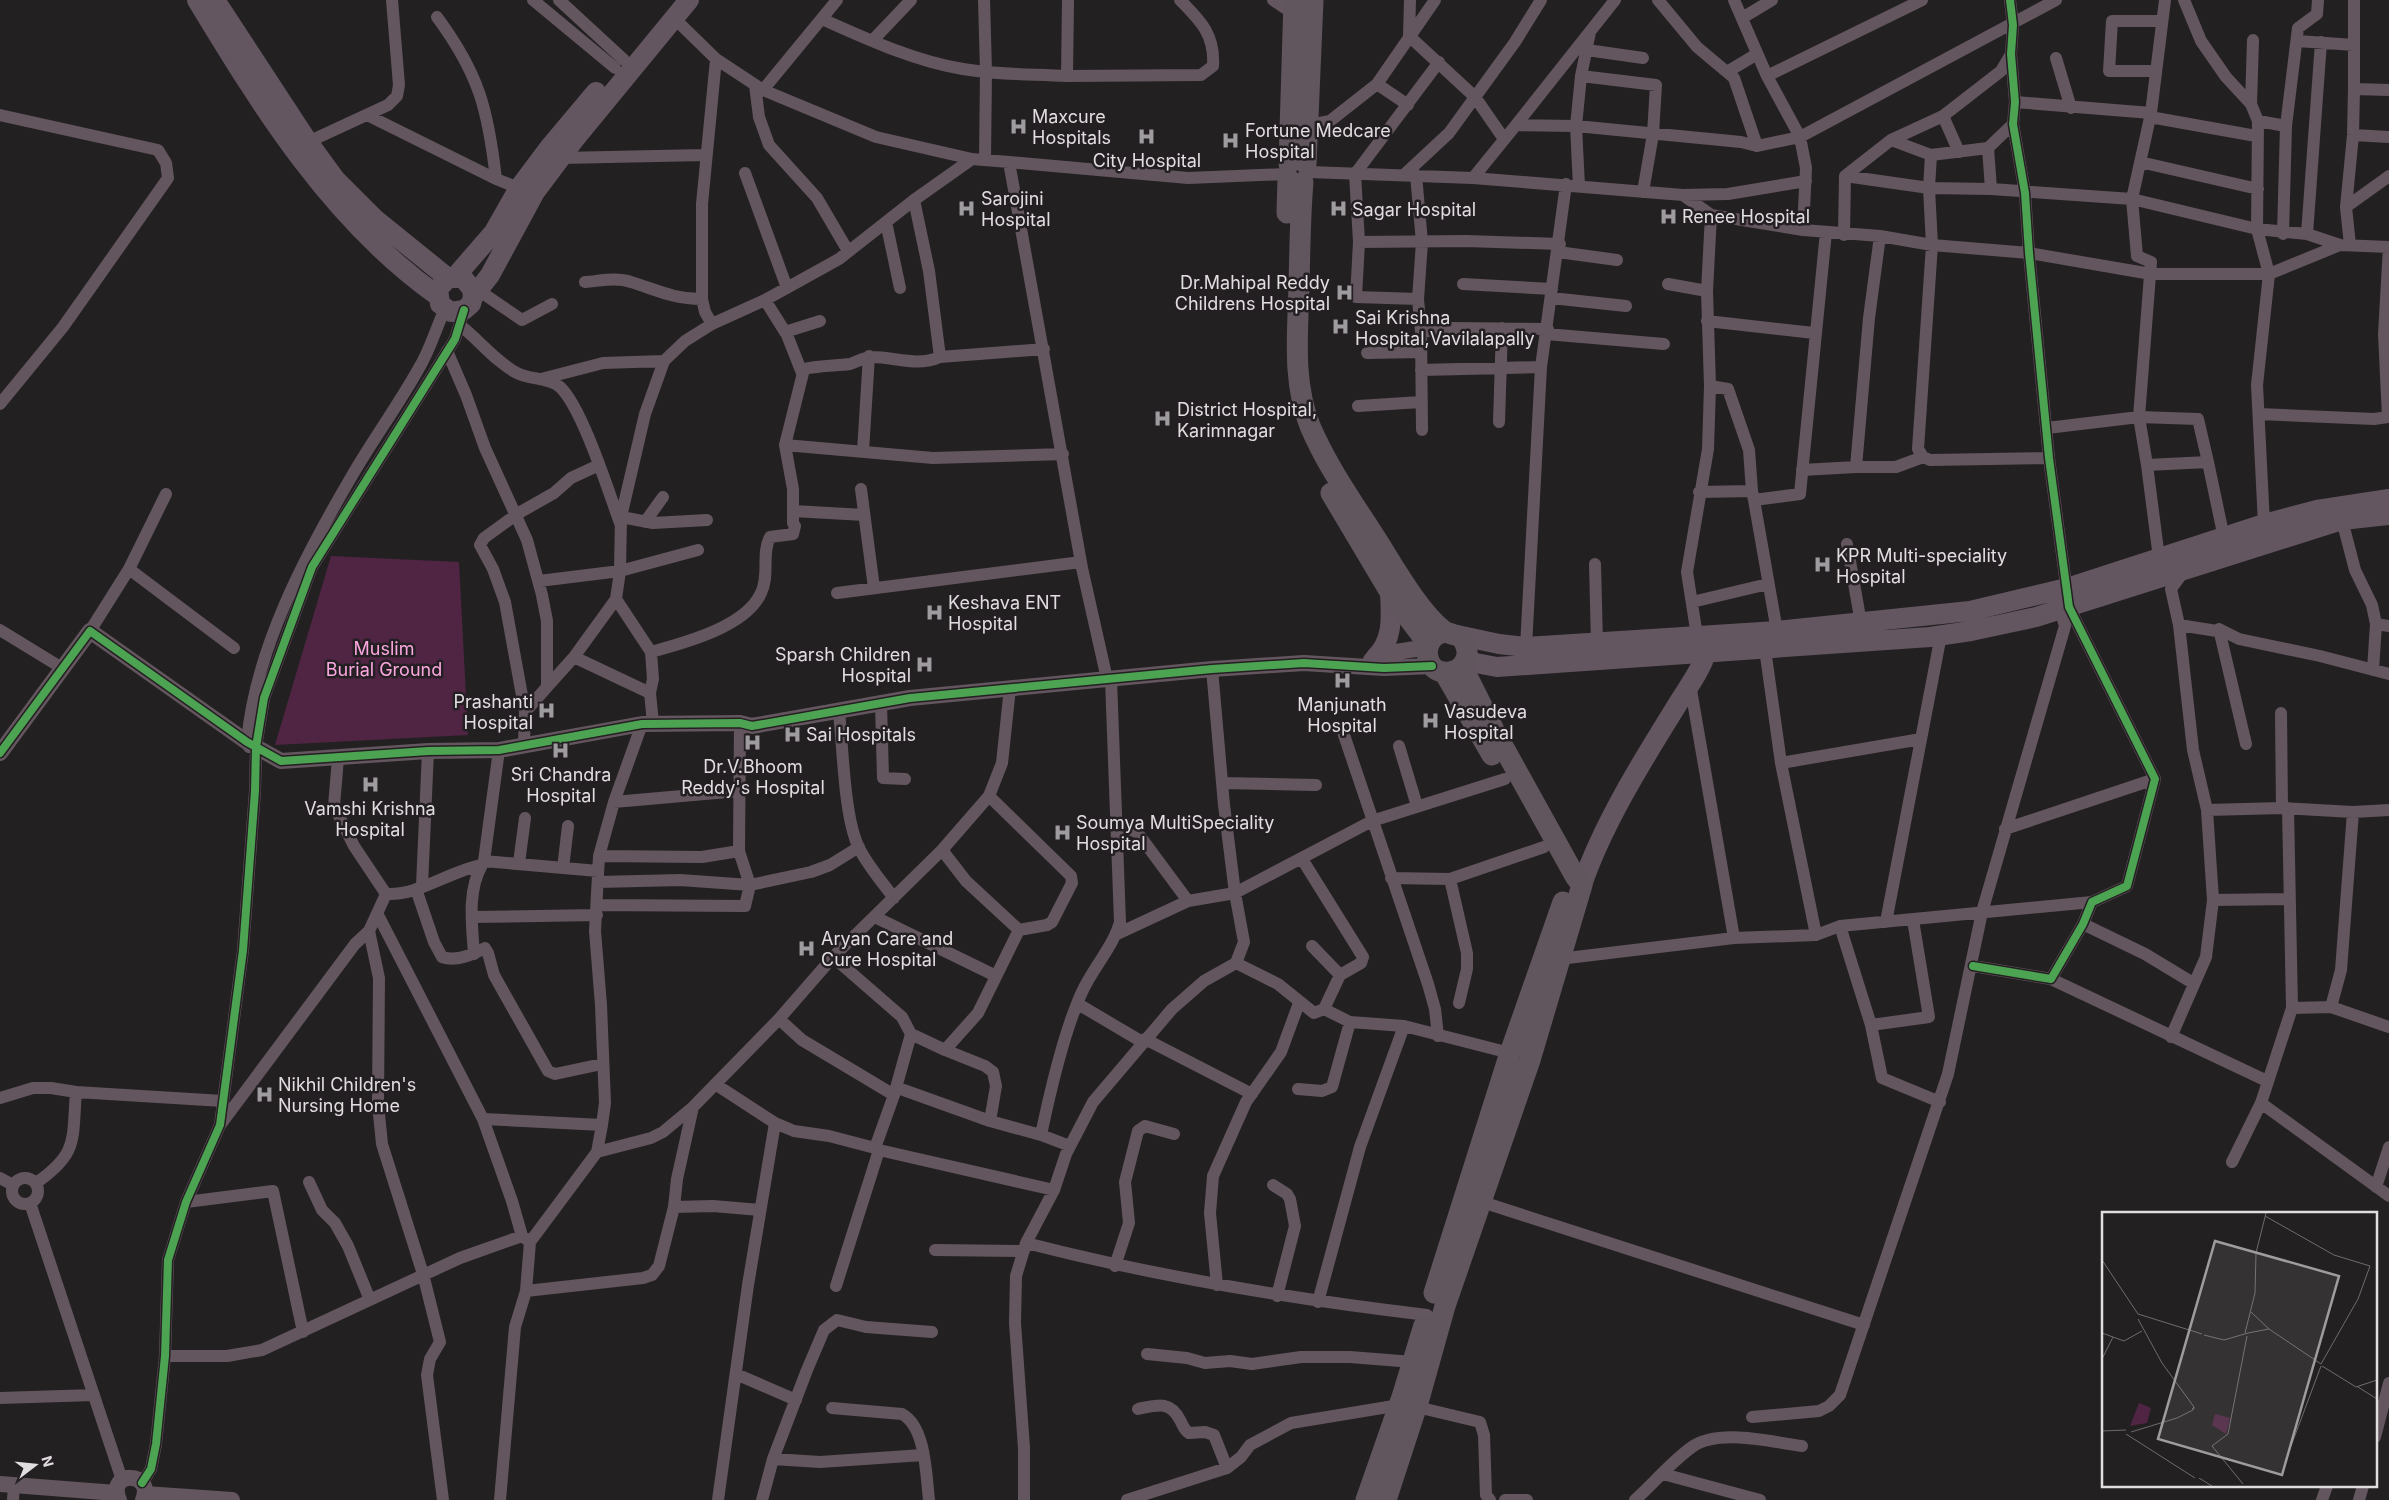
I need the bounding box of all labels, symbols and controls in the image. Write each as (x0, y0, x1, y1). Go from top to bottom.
place label: Maxcure Hospitals (1032, 106, 1111, 148)
hospital icon: Maxcure Hospitals (1008, 116, 1028, 136)
place label: Fortune Medcare Hospital (1245, 120, 1391, 162)
hospital icon: City Hospital (1137, 127, 1157, 147)
hospital icon: Fortune Medcare Hospital (1221, 130, 1241, 150)
place label: City Hospital (1093, 150, 1201, 171)
place label: Sarojini Hospital (981, 188, 1051, 230)
hospital icon: Sarojini Hospital (957, 198, 977, 218)
hospital icon: Sagar Hospital (1328, 199, 1348, 219)
place label: Sagar Hospital (1352, 199, 1476, 220)
hospital icon: Renee Hospital (1658, 206, 1678, 226)
place label: Renee Hospital (1682, 206, 1810, 227)
place label: Dr.Mahipal Reddy Childrens Hospital (1175, 272, 1330, 314)
hospital icon: Dr.Mahipal Reddy Childrens Hospital (1334, 282, 1354, 302)
place label: Sai Krishna Hospital,Vavilalapally (1355, 307, 1535, 349)
hospital icon: Sai Krishna Hospital,Vavilalapally (1331, 317, 1351, 337)
place label: District Hospital, Karimnagar (1177, 399, 1317, 441)
hospital icon: District Hospital, Karimnagar (1153, 409, 1173, 429)
place label: KPR Multi-speciality Hospital (1836, 545, 2007, 587)
hospital icon: KPR Multi-speciality Hospital (1812, 555, 1832, 575)
place label: Keshava ENT Hospital (948, 592, 1061, 634)
hospital icon: Keshava ENT Hospital (924, 602, 944, 622)
park label: Muslim Burial Ground (326, 638, 442, 680)
place label: Sparsh Children Hospital (775, 644, 911, 686)
hospital icon: Sparsh Children Hospital (915, 654, 935, 674)
hospital icon: Manjunath Hospital (1332, 671, 1352, 691)
place label: Prashanti Hospital (453, 691, 533, 733)
place label: Manjunath Hospital (1297, 694, 1387, 736)
hospital icon: Prashanti Hospital (537, 701, 557, 721)
place label: Vasudeva Hospital (1444, 701, 1527, 743)
hospital icon: Vasudeva Hospital (1420, 711, 1440, 731)
hospital icon: Sai Hospitals (782, 724, 802, 744)
place label: Sai Hospitals (806, 724, 916, 745)
hospital icon: Dr.V.Bhoom Reddy's Hospital (743, 733, 763, 753)
hospital icon: Sri Chandra Hospital (551, 741, 571, 761)
place label: Dr.V.Bhoom Reddy's Hospital (681, 756, 825, 798)
place label: Sri Chandra Hospital (511, 764, 611, 806)
hospital icon: Vamshi Krishna Hospital (360, 775, 380, 795)
place label: Vamshi Krishna Hospital (304, 798, 436, 840)
place label: Soumya MultiSpeciality Hospital (1076, 812, 1274, 854)
hospital icon: Soumya MultiSpeciality Hospital (1052, 822, 1072, 842)
place label: Aryan Care and Cure Hospital (821, 928, 953, 970)
hospital icon: Aryan Care and Cure Hospital (797, 938, 817, 958)
place label: Nikhil Children's Nursing Home (278, 1074, 416, 1116)
hospital icon: Nikhil Children's Nursing Home (254, 1084, 274, 1104)
inset map (2102, 1212, 2376, 1488)
north arrow (10, 1440, 60, 1490)
text: N (38, 1454, 58, 1469)

